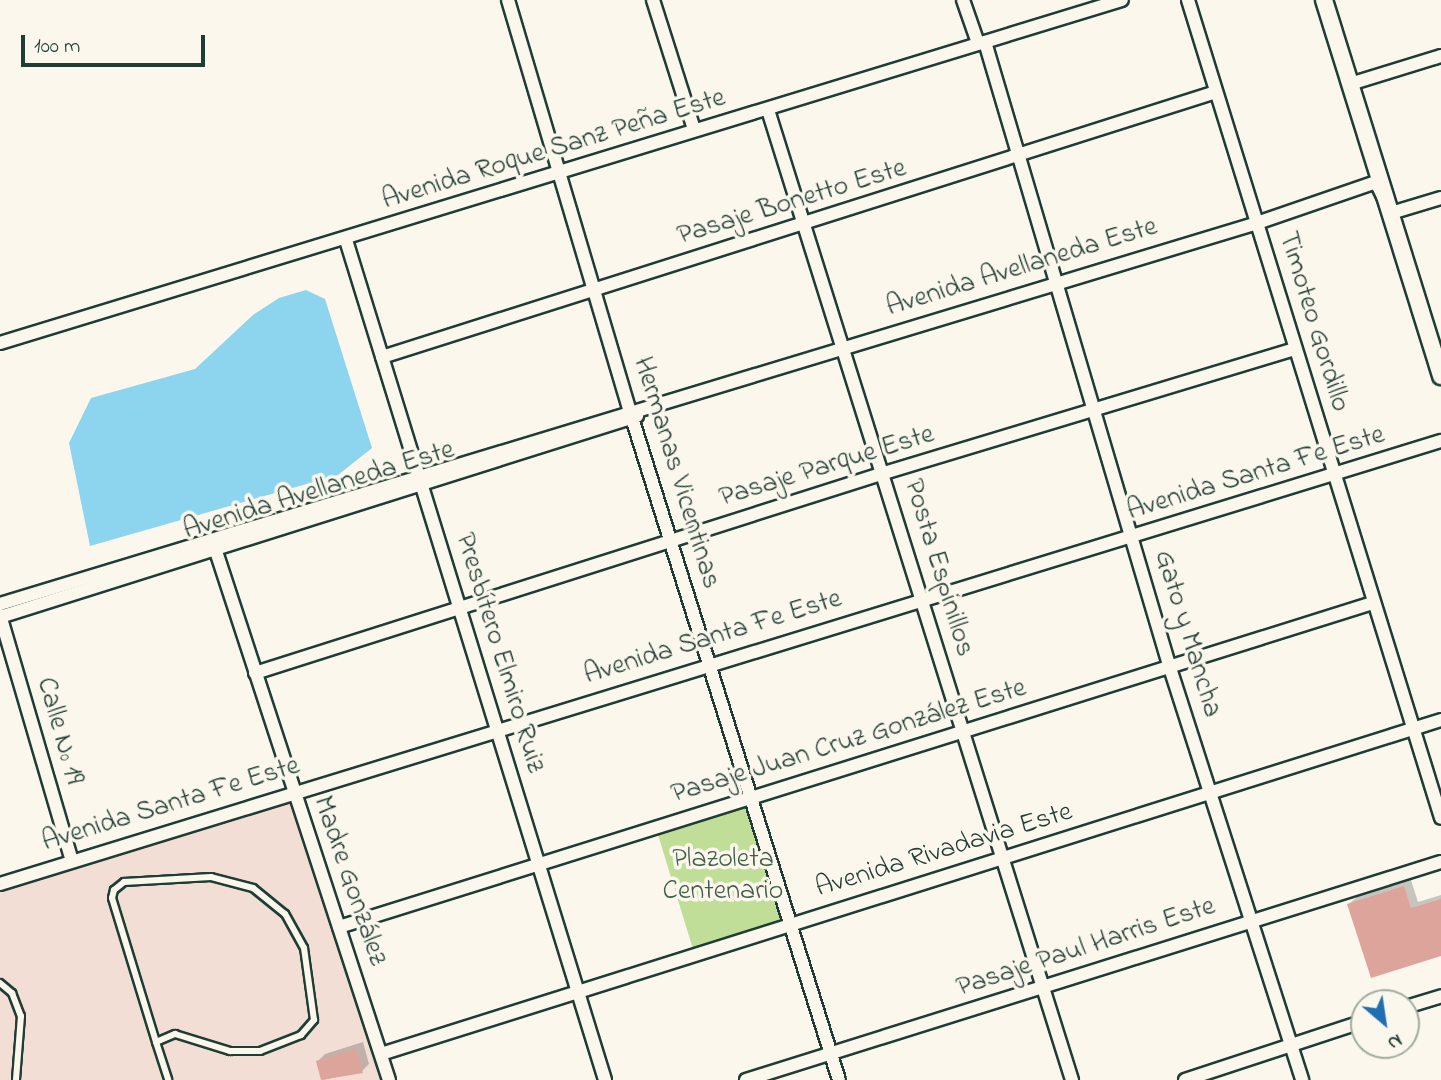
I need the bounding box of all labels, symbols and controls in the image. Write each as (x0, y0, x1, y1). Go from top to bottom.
scale bar (24, 21, 208, 65)
text: 100 m (34, 32, 80, 62)
street label: Avenida Roque Sanz Peña Este (378, 82, 730, 218)
street label: Pasaje Bonetto Este (674, 152, 910, 254)
street label: Avenida Avellaneda Este (882, 211, 1162, 325)
street label: Timoteo Gordillo (1270, 228, 1356, 416)
street label: Hermanas Vicentinas (625, 353, 727, 593)
street label: Pasaje Parque Este (716, 418, 938, 516)
street label: Avenida Santa Fe Este (1123, 419, 1389, 529)
street label: Avenida Avellaneda Este (179, 434, 459, 548)
street label: Posta Espinillos (895, 475, 981, 661)
street label: Presbítero Elmiro Ruiz (447, 529, 551, 777)
street label: Gato y Mancha (1146, 546, 1228, 722)
street label: Avenida Santa Fe Este (580, 583, 846, 693)
street label: Pasaje Juan Cruz González Este (667, 672, 1031, 812)
street label: Calle Nº 19 (28, 674, 90, 788)
street label: Avenida Santa Fe Este (38, 750, 304, 860)
street label: Madre González (304, 792, 394, 970)
street label: Avenida Rivadavia Este (812, 796, 1076, 906)
park label: Plazoleta Centenario (663, 843, 783, 909)
street label: Pasaje Paul Harris Este (953, 890, 1219, 1006)
north arrow (1350, 989, 1420, 1059)
text: N (1382, 1026, 1407, 1056)

